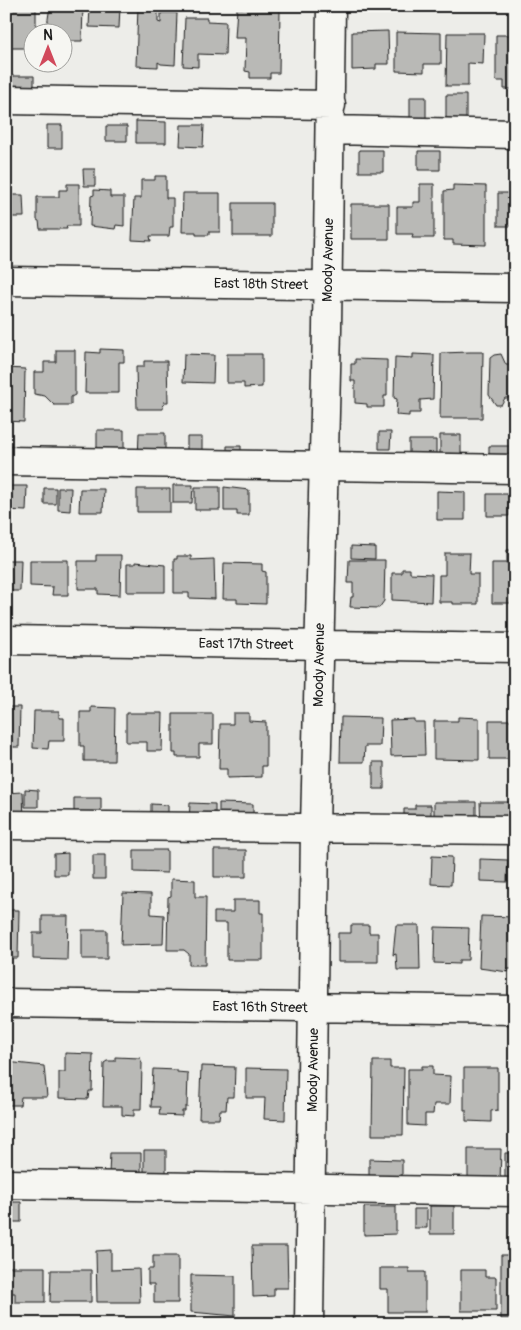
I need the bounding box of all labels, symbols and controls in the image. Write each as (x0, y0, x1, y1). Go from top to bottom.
north arrow (22, 22, 72, 72)
text: N (43, 27, 53, 44)
street label: Moody Avenue (319, 218, 337, 302)
street label: East 18th Street (214, 275, 309, 293)
street label: Moody Avenue (310, 623, 328, 707)
street label: East 17th Street (198, 635, 294, 653)
street label: East 16th Street (212, 998, 308, 1016)
street label: Moody Avenue (304, 1028, 322, 1112)

